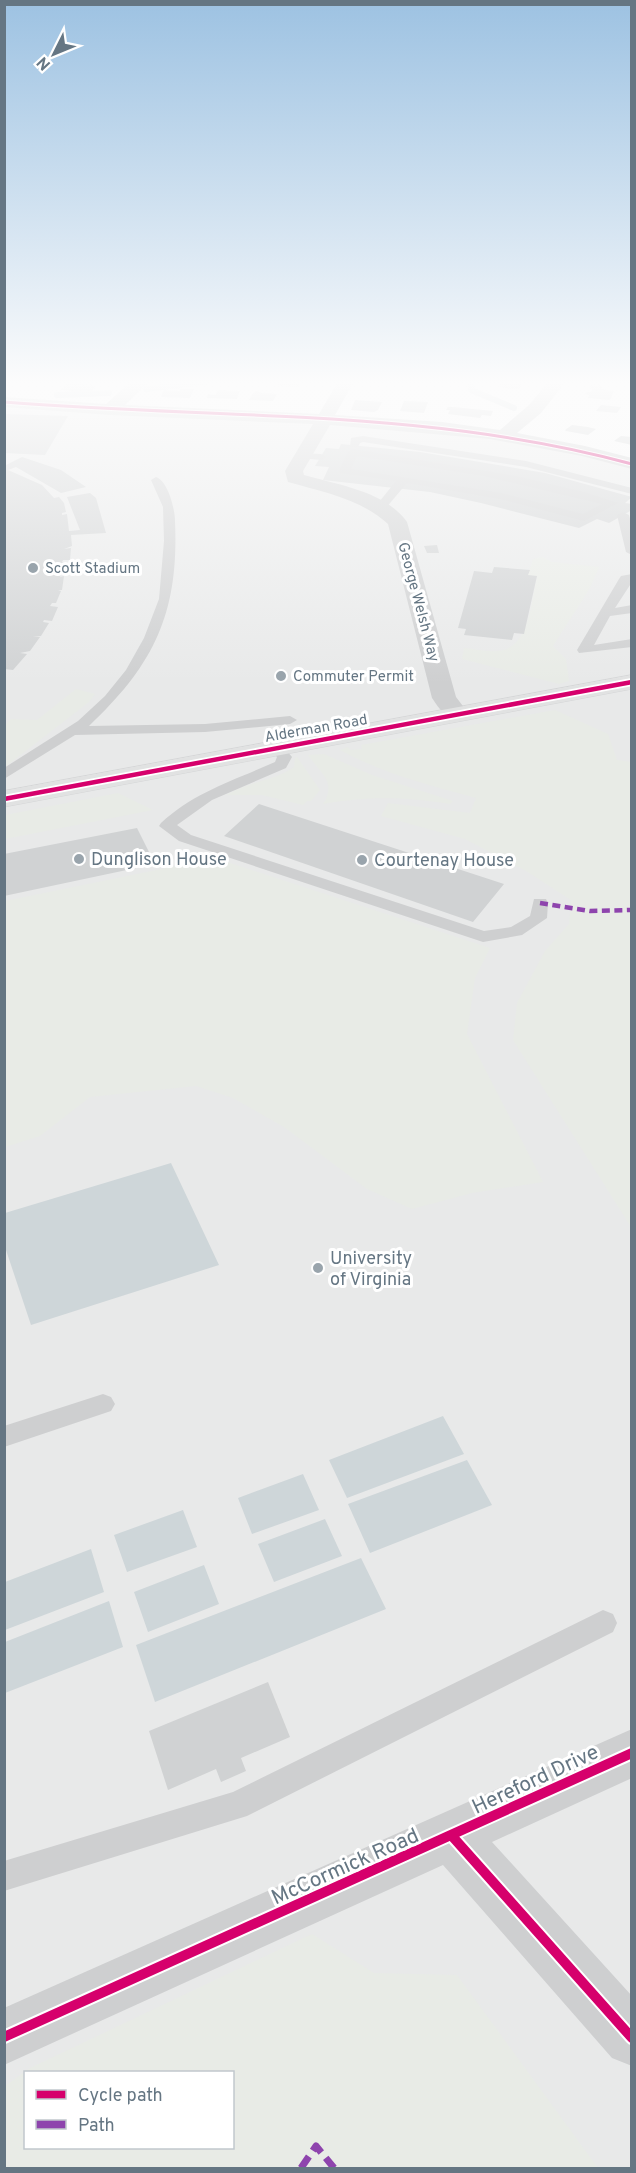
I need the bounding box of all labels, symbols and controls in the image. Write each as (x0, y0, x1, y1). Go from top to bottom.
north arrow (24, 24, 84, 84)
text: N (33, 52, 56, 74)
street label: George Welsh Way (392, 540, 443, 664)
place label: Scott Stadium (45, 560, 140, 579)
marker: Scott Stadium (26, 561, 40, 575)
place label: Commuter Permit (293, 668, 414, 687)
marker: Commuter Permit (274, 669, 288, 683)
street label: Alderman Road (263, 711, 369, 748)
place label: Dunglison House (91, 849, 227, 872)
place label: Courtenay House (374, 850, 514, 873)
marker: Dunglison House (72, 852, 86, 866)
marker: Courtenay House (355, 853, 369, 867)
place label: University of Virginia (330, 1248, 412, 1292)
marker: University of Virginia (311, 1261, 325, 1275)
street label: Hereford Drive (468, 1739, 603, 1822)
street label: McCormick Road (268, 1823, 424, 1912)
legend (24, 2071, 234, 2149)
text: Cycle path (78, 2085, 163, 2108)
text: Path (78, 2115, 115, 2138)

